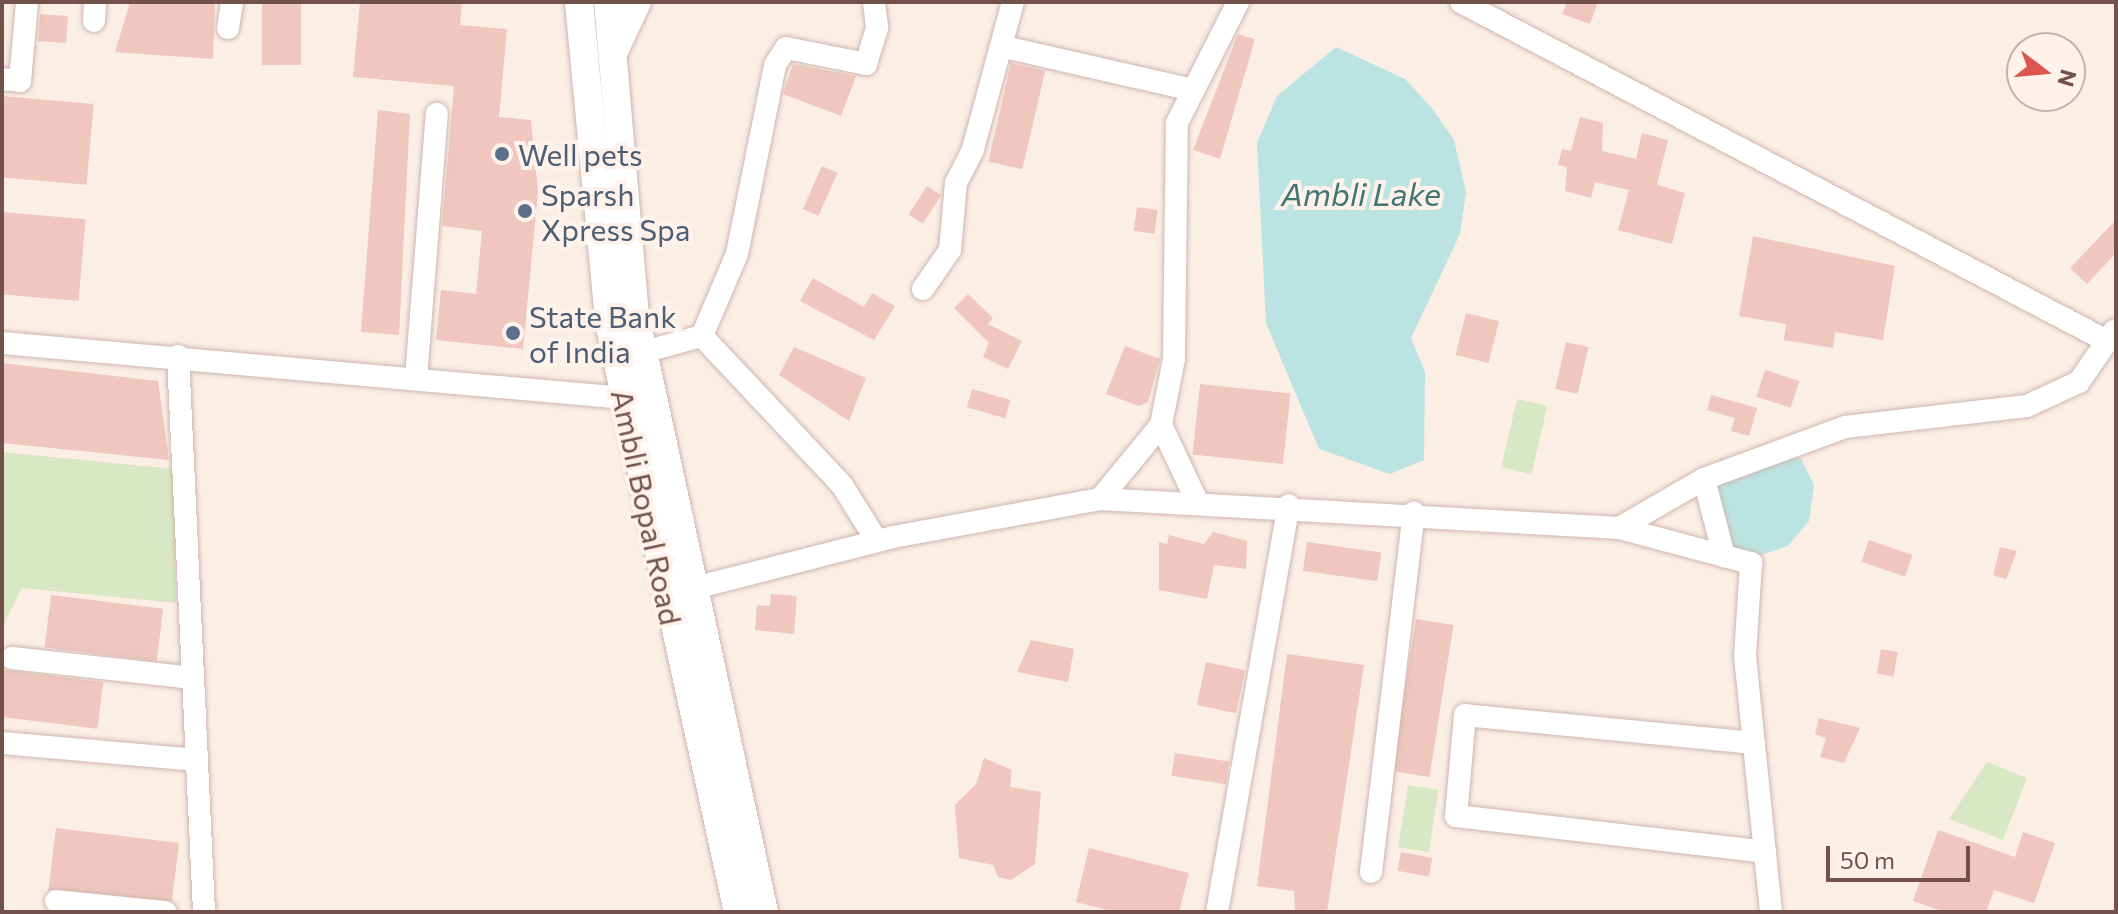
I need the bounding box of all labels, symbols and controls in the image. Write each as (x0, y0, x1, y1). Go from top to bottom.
north arrow (2006, 32, 2086, 112)
text: N (2052, 67, 2083, 90)
place label: Well pets (518, 136, 643, 172)
marker: Well pets (493, 145, 511, 163)
water label: Ambli Lake (1281, 174, 1441, 212)
place label: Sparsh Xpress Spa (541, 176, 690, 246)
marker: Sparsh Xpress Spa (516, 202, 534, 220)
place label: State Bank of India (529, 298, 676, 368)
marker: State Bank of India (504, 324, 522, 342)
street label: Ambli Bopal Road (604, 386, 690, 628)
scale bar (1830, 830, 1974, 880)
text: 50 m (1840, 845, 1895, 874)

